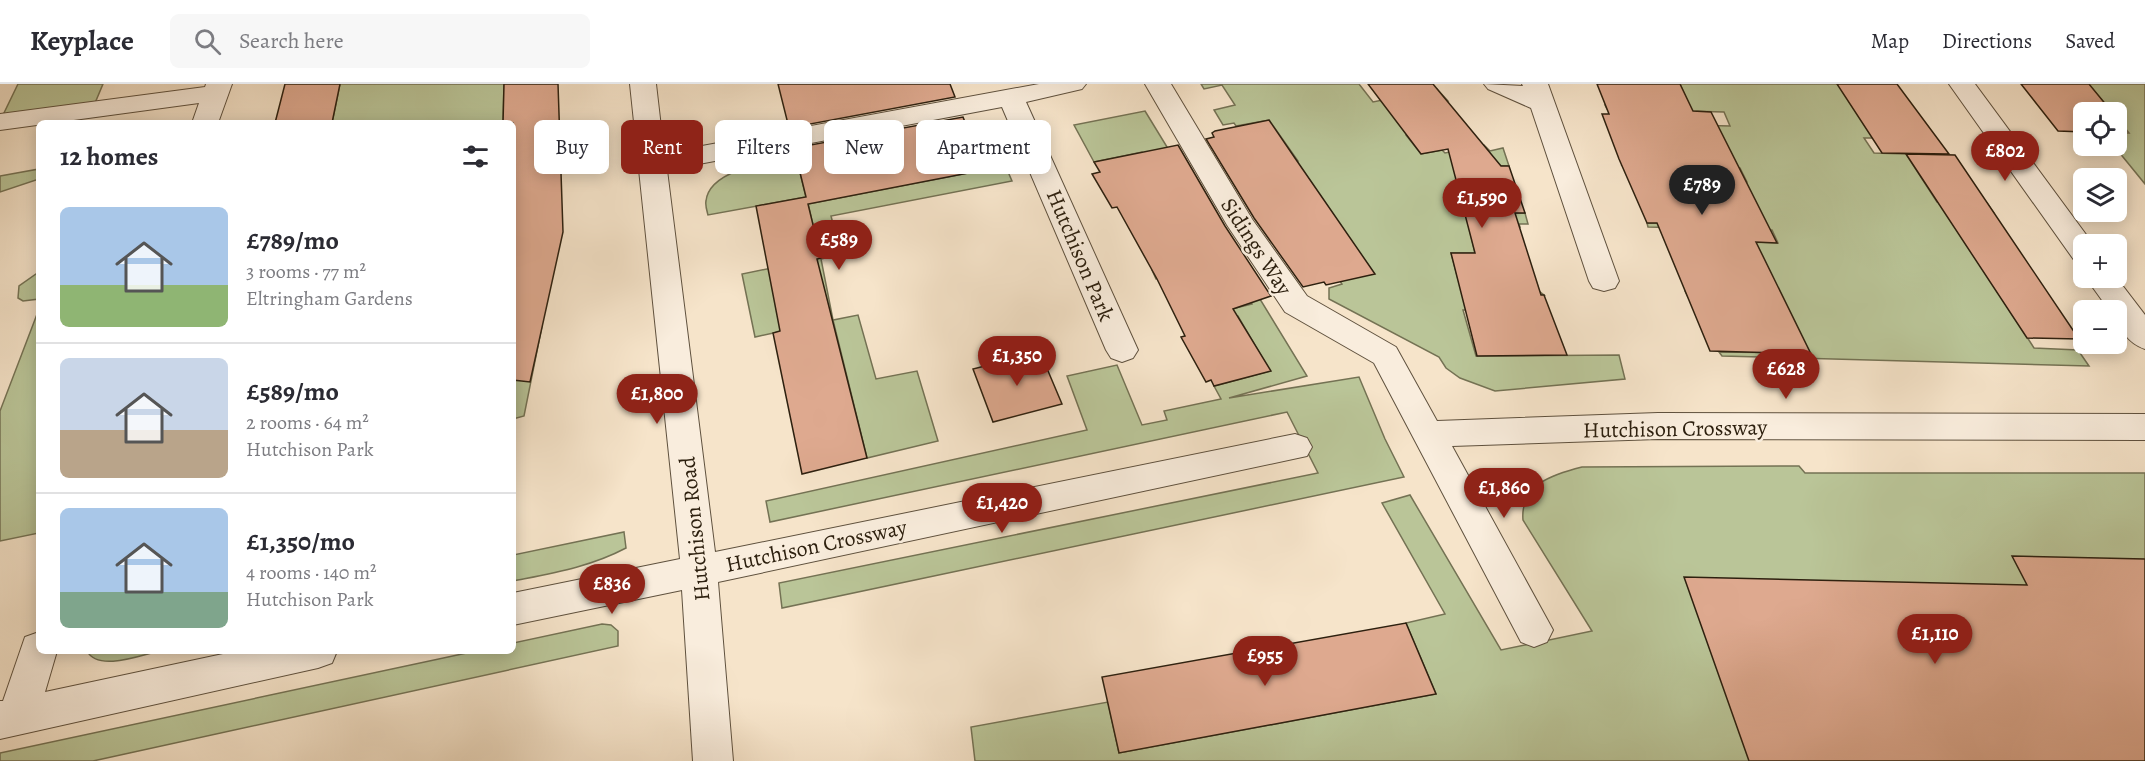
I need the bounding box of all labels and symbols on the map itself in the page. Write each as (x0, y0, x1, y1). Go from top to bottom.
pin: £802 (1969, 131, 2041, 182)
pin: £789 (1666, 165, 1738, 216)
pin: £1,590 (1433, 178, 1531, 229)
street label: Hutchison Park (1039, 185, 1121, 326)
street label: Sidings Way (1214, 192, 1299, 301)
pin: £589 (803, 220, 875, 271)
pin: £1,350 (968, 336, 1066, 387)
pin: £628 (1750, 349, 1822, 400)
pin: £1,800 (608, 374, 706, 425)
street label: Hutchison Crossway (1583, 412, 1768, 446)
street label: Hutchison Road (672, 455, 717, 603)
pin: £1,860 (1455, 468, 1553, 519)
pin: £1,420 (953, 483, 1051, 534)
street label: Hutchison Crossway (723, 512, 910, 580)
pin: £836 (576, 564, 648, 615)
pin: £1,110 (1886, 614, 1984, 665)
pin: £955 (1229, 636, 1301, 687)

